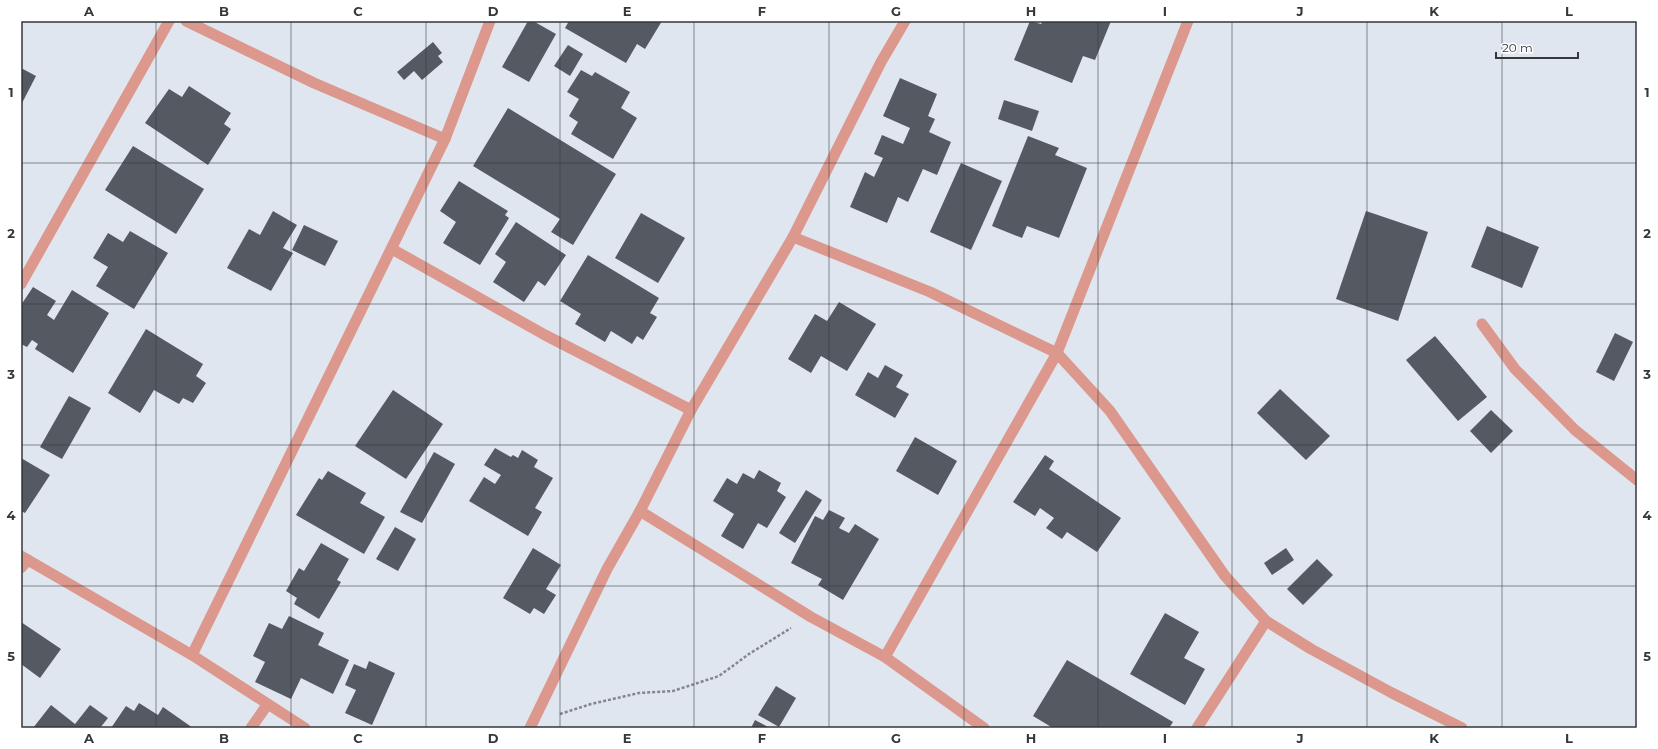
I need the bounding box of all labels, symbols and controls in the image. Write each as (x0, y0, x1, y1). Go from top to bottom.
text: A (83, 3, 95, 19)
text: B (219, 3, 229, 19)
text: C (353, 3, 363, 19)
text: D (488, 3, 499, 19)
text: E (623, 3, 632, 19)
text: F (758, 3, 766, 19)
text: G (891, 3, 901, 19)
text: H (1026, 3, 1036, 19)
text: I (1163, 3, 1167, 19)
text: J (1295, 3, 1304, 19)
text: K (1429, 3, 1439, 19)
text: L (1565, 3, 1573, 19)
scale bar (1496, 34, 1578, 60)
text: 20 m (1502, 40, 1533, 55)
text: 1 (8, 84, 14, 100)
text: 1 (1644, 84, 1650, 100)
text: 2 (7, 225, 15, 241)
text: 2 (1643, 225, 1651, 241)
text: 3 (6, 366, 15, 382)
text: 3 (1642, 366, 1651, 382)
text: 4 (7, 507, 16, 523)
text: 4 (1643, 507, 1652, 523)
text: 5 (7, 648, 15, 664)
text: 5 (1643, 648, 1651, 664)
text: A (83, 730, 95, 746)
text: B (219, 730, 229, 746)
text: C (353, 730, 363, 746)
text: D (488, 730, 499, 746)
text: E (623, 730, 632, 746)
text: F (758, 730, 766, 746)
text: G (891, 730, 901, 746)
text: H (1026, 730, 1036, 746)
text: I (1163, 730, 1167, 746)
text: J (1295, 730, 1304, 746)
text: K (1429, 730, 1439, 746)
text: L (1565, 730, 1573, 746)

